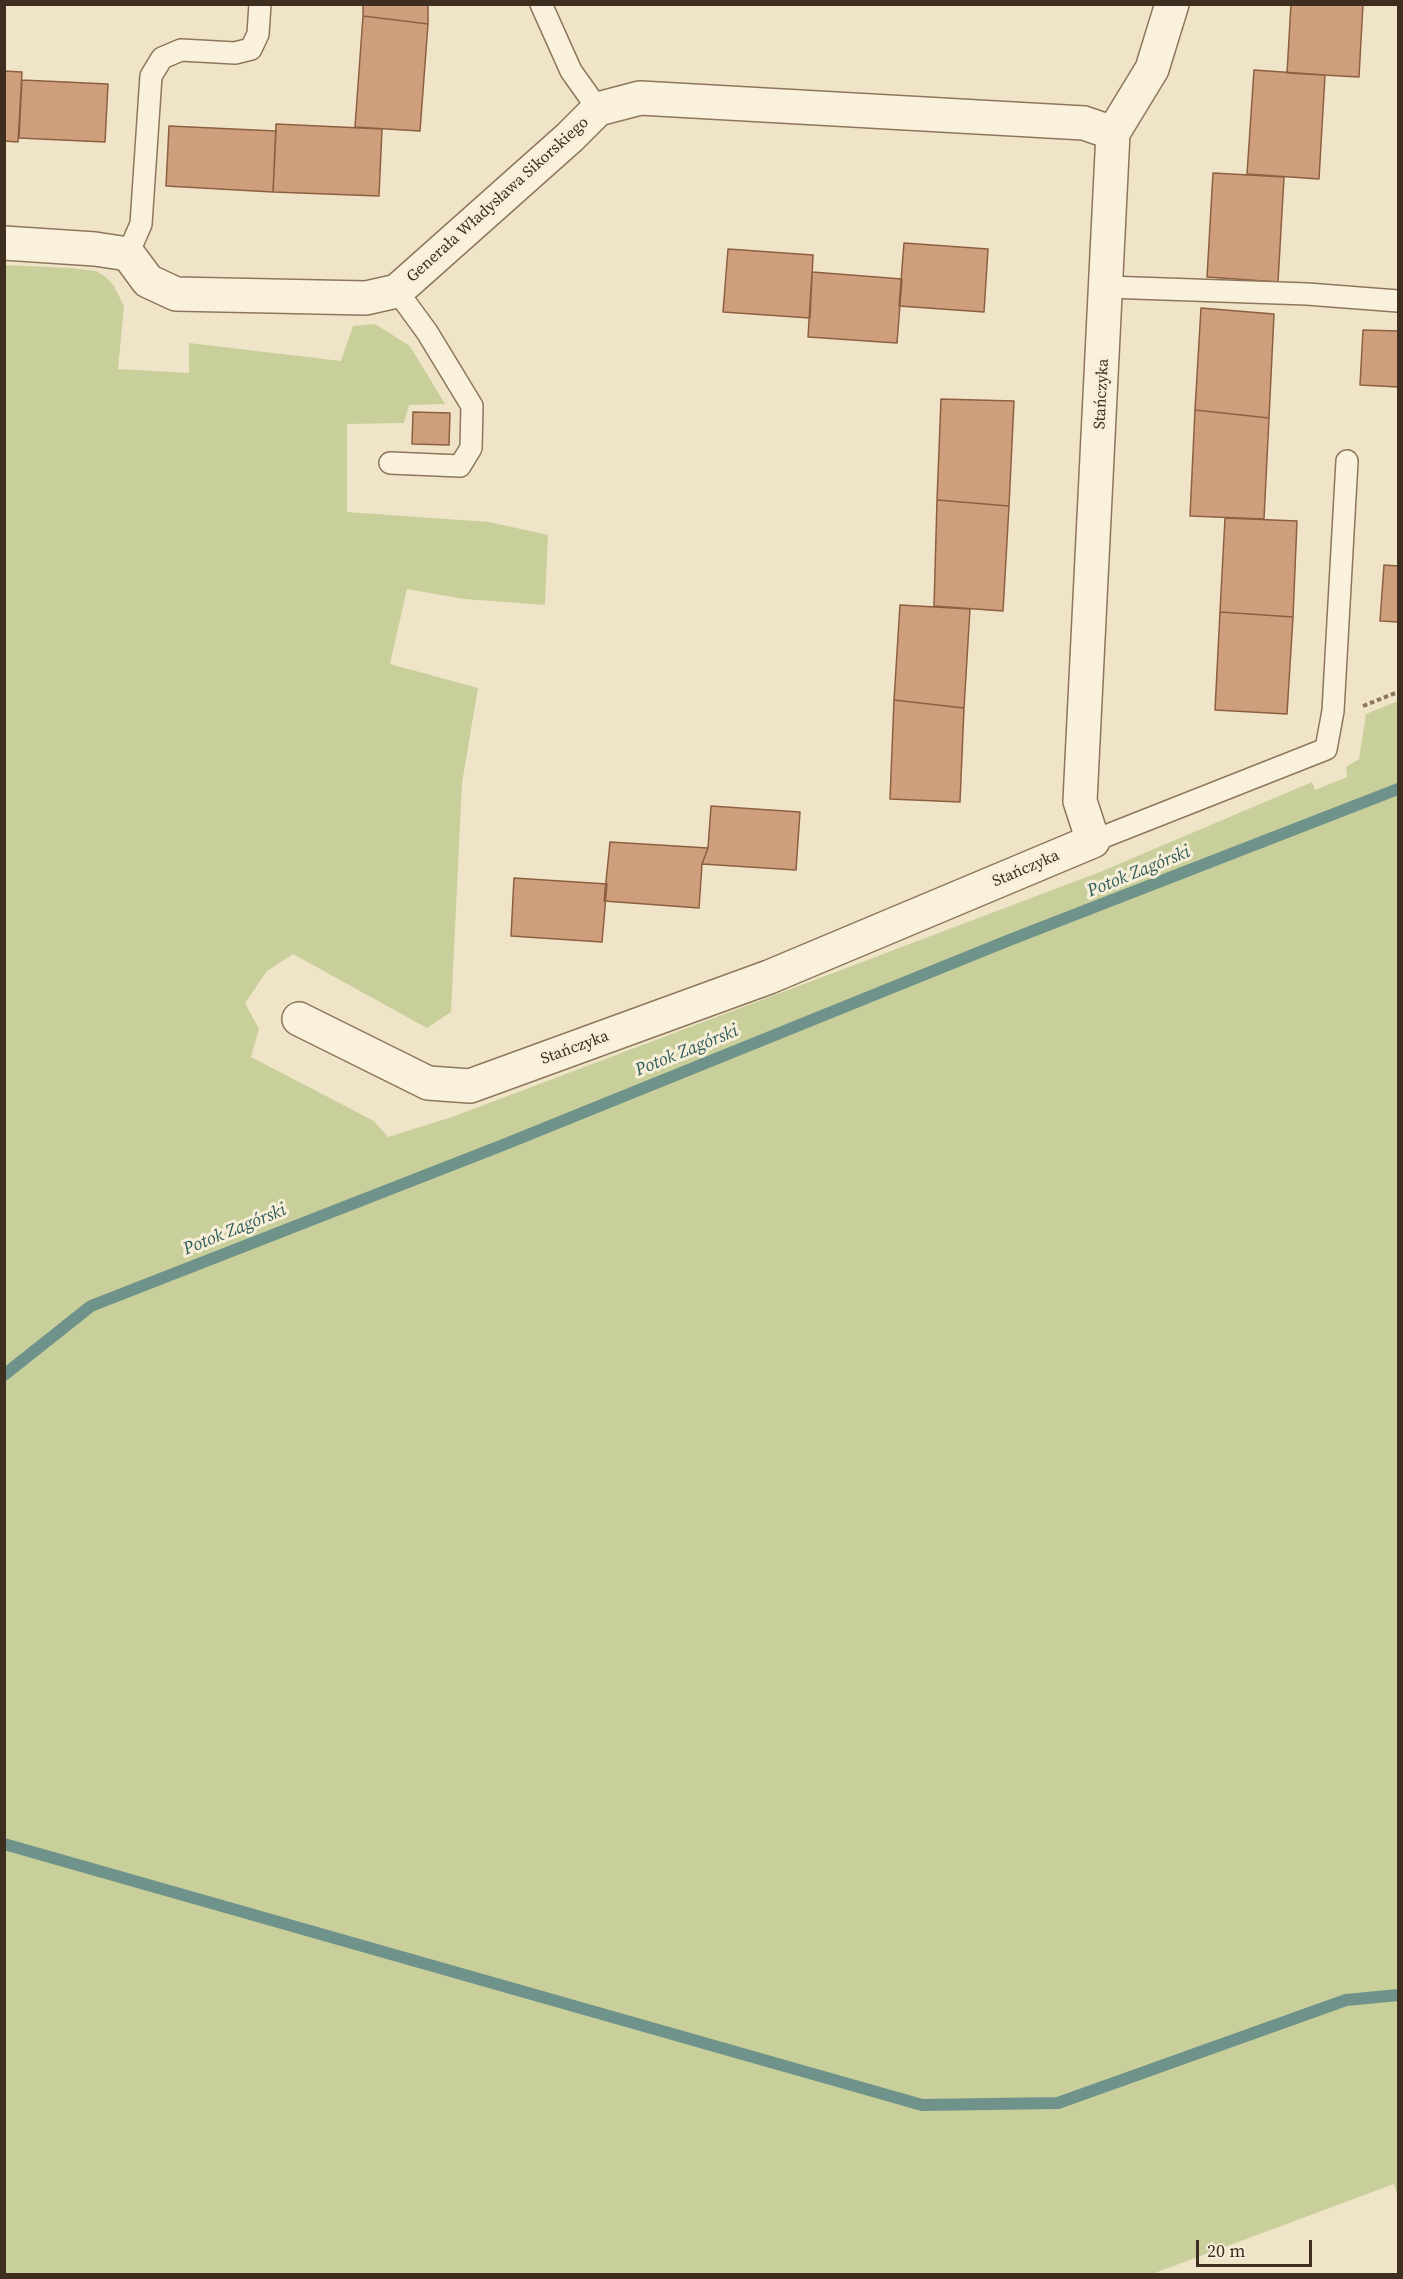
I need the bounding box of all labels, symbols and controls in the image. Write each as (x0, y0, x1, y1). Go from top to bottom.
street label: Generała Władysława Sikorskiego (403, 113, 593, 287)
street label: Stańczyka (1091, 358, 1113, 430)
water label: Potok Zagórski (1084, 841, 1194, 903)
street label: Stańczyka (990, 846, 1062, 892)
water label: Potok Zagórski (632, 1020, 742, 1082)
street label: Stańczyka (538, 1027, 612, 1069)
water label: Potok Zagórski (180, 1199, 290, 1261)
scale bar (1199, 2228, 1314, 2266)
text: 20 m (1207, 2238, 1245, 2263)

